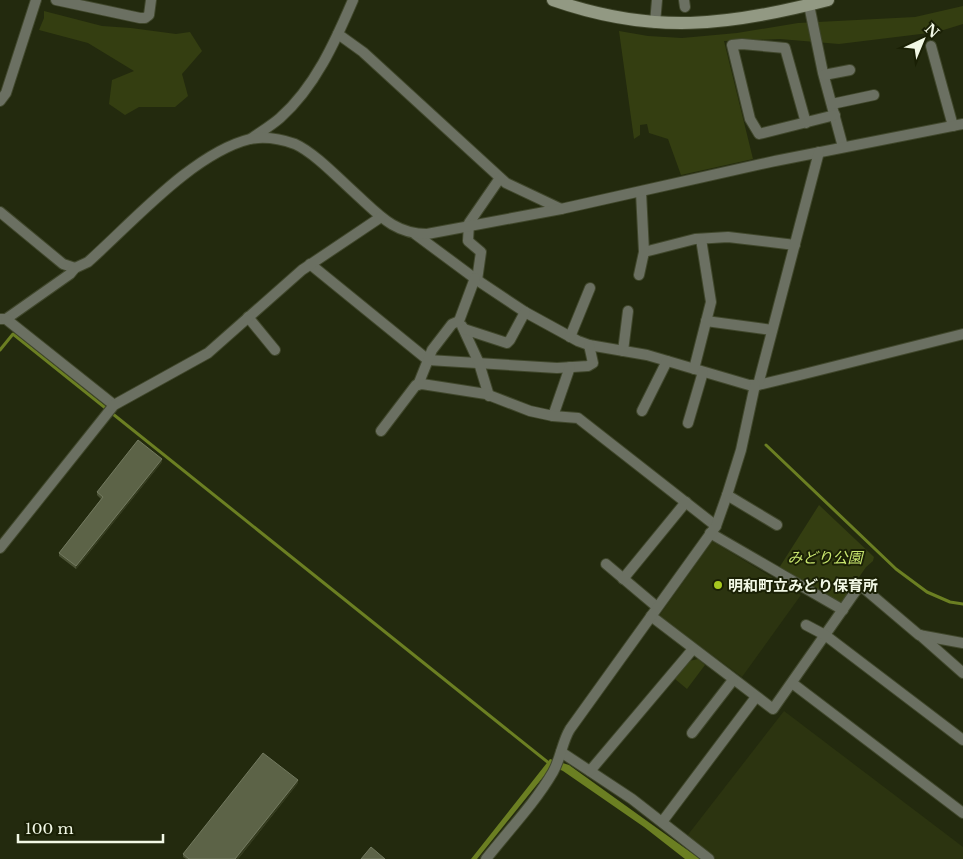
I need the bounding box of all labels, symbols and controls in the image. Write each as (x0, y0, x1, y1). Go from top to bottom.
north arrow (898, 15, 948, 65)
text: N (921, 20, 943, 42)
park label: みどり公園 (787, 548, 864, 567)
place label: 明和町立みどり保育所 (728, 576, 878, 595)
marker: 明和町立みどり保育所 (712, 579, 724, 591)
scale bar (18, 812, 162, 844)
text: 100 m (25, 819, 74, 838)

